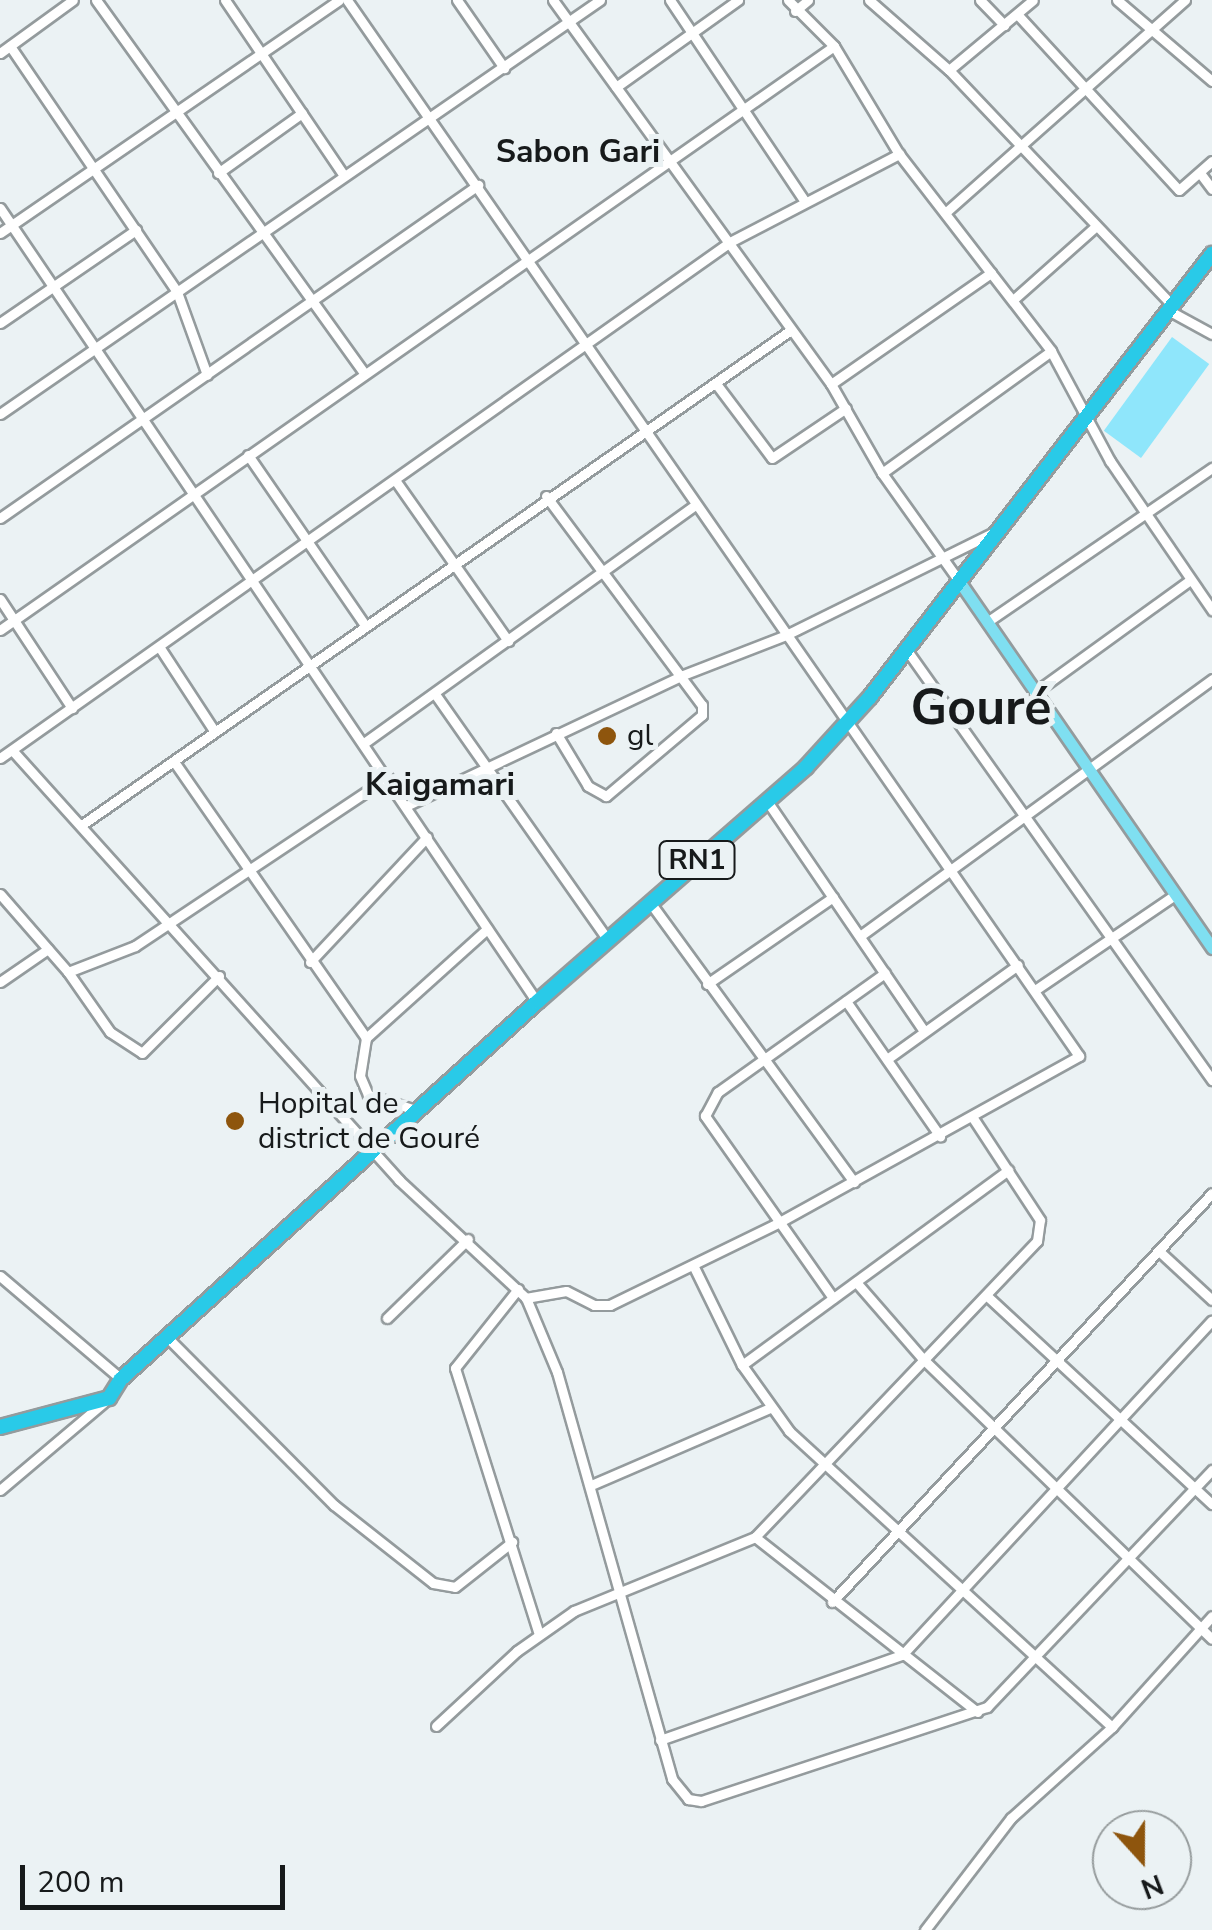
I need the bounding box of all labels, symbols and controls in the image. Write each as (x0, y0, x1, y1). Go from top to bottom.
district label: Sabon Gari (496, 133, 660, 171)
district label: Gouré (911, 678, 1051, 738)
place label: gl (627, 718, 653, 754)
marker: gl (596, 725, 618, 747)
district label: Kaigamari (365, 766, 515, 804)
road number: RN1 (657, 837, 737, 883)
place label: Hopital de district de Gouré (258, 1086, 480, 1156)
marker: Hopital de district de Gouré (222, 1108, 248, 1134)
north arrow (1092, 1810, 1192, 1910)
scale bar (25, 1845, 290, 1907)
text: 200 m (37, 1862, 124, 1903)
text: N (1135, 1865, 1169, 1908)

